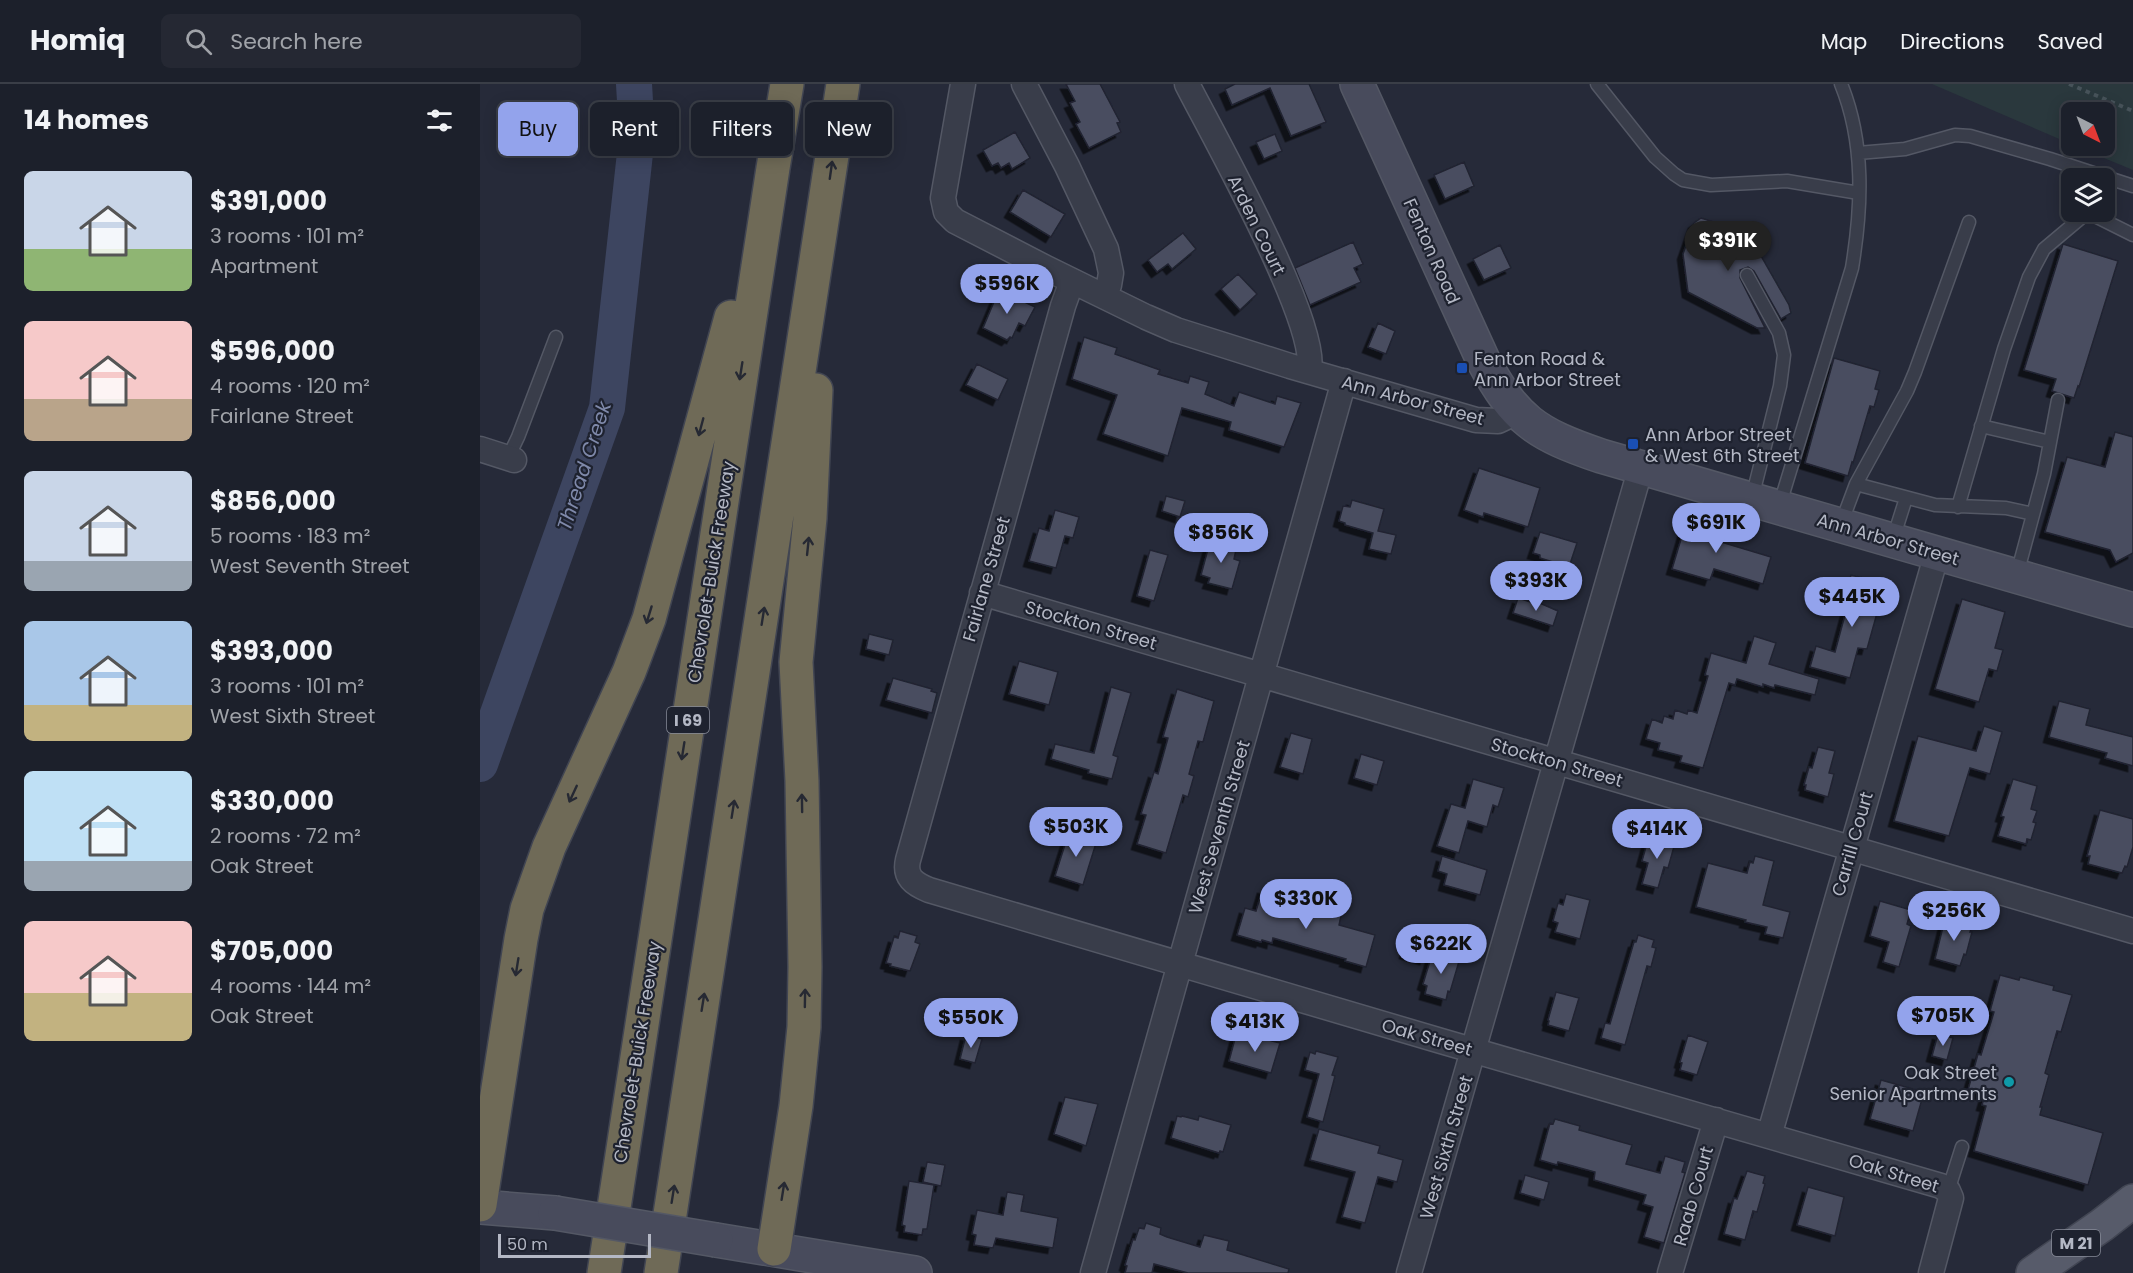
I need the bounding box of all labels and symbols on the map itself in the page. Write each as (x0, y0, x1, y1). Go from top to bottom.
north arrow (2061, 102, 2115, 156)
one-way arrow (825, 160, 836, 180)
street label: Arden Court (1222, 171, 1292, 279)
street label: Fenton Road (1398, 194, 1466, 308)
pin: $391K (1686, 221, 1770, 272)
pin: $596K (965, 264, 1049, 315)
place label: Fenton Road & Ann Arbor Street (1474, 346, 1621, 392)
one-way arrow (736, 361, 747, 380)
marker: Fenton Road & Ann Arbor Street (1455, 361, 1469, 375)
street label: Ann Arbor Street (1339, 369, 1487, 431)
water label: Thread Creek (550, 396, 619, 534)
one-way arrow (695, 417, 707, 436)
place label: Ann Arbor Street & West 6th Street (1645, 422, 1800, 468)
marker: Ann Arbor Street & West 6th Street (1626, 437, 1640, 451)
street label: Chevrolet-Buick Freeway (681, 459, 741, 685)
pin: $691K (1674, 503, 1758, 554)
street label: Ann Arbor Street (1814, 507, 1962, 571)
street label: Fairlane Street (956, 513, 1016, 645)
pin: $856K (1179, 513, 1263, 564)
one-way arrow (803, 536, 814, 556)
pin: $393K (1494, 561, 1578, 612)
pin: $445K (1810, 577, 1894, 628)
street label: Stockton Street (1022, 594, 1160, 656)
one-way arrow (643, 605, 654, 624)
one-way arrow (757, 607, 768, 627)
road number: I 69 (667, 707, 709, 733)
street label: Stockton Street (1488, 731, 1626, 793)
street label: West Seventh Street (1182, 737, 1256, 917)
one-way arrow (678, 740, 689, 760)
one-way arrow (567, 785, 579, 803)
street label: Carrill Court (1825, 789, 1879, 899)
one-way arrow (796, 794, 808, 813)
one-way arrow (728, 800, 739, 819)
pin: $503K (1034, 807, 1118, 858)
pin: $414K (1615, 809, 1699, 860)
pin: $330K (1264, 879, 1348, 930)
pin: $256K (1912, 891, 1996, 942)
pin: $622K (1399, 924, 1483, 975)
street label: Chevrolet-Buick Freeway (607, 939, 667, 1165)
one-way arrow (511, 956, 522, 976)
one-way arrow (799, 988, 811, 1008)
one-way arrow (698, 992, 709, 1012)
pin: $705K (1901, 996, 1985, 1047)
pin: $550K (929, 998, 1013, 1049)
pin: $413K (1213, 1002, 1297, 1053)
street label: Oak Street (1379, 1012, 1475, 1062)
place label: Oak Street Senior Apartments (1829, 1060, 1997, 1106)
street label: West Sixth Street (1413, 1072, 1479, 1222)
marker: Oak Street Senior Apartments (2002, 1075, 2016, 1089)
street label: Raab Court (1667, 1143, 1719, 1249)
street label: Oak Street (1846, 1147, 1942, 1199)
one-way arrow (777, 1182, 788, 1202)
one-way arrow (668, 1185, 679, 1205)
road number: M 21 (2052, 1230, 2100, 1256)
scale bar (498, 1231, 651, 1258)

